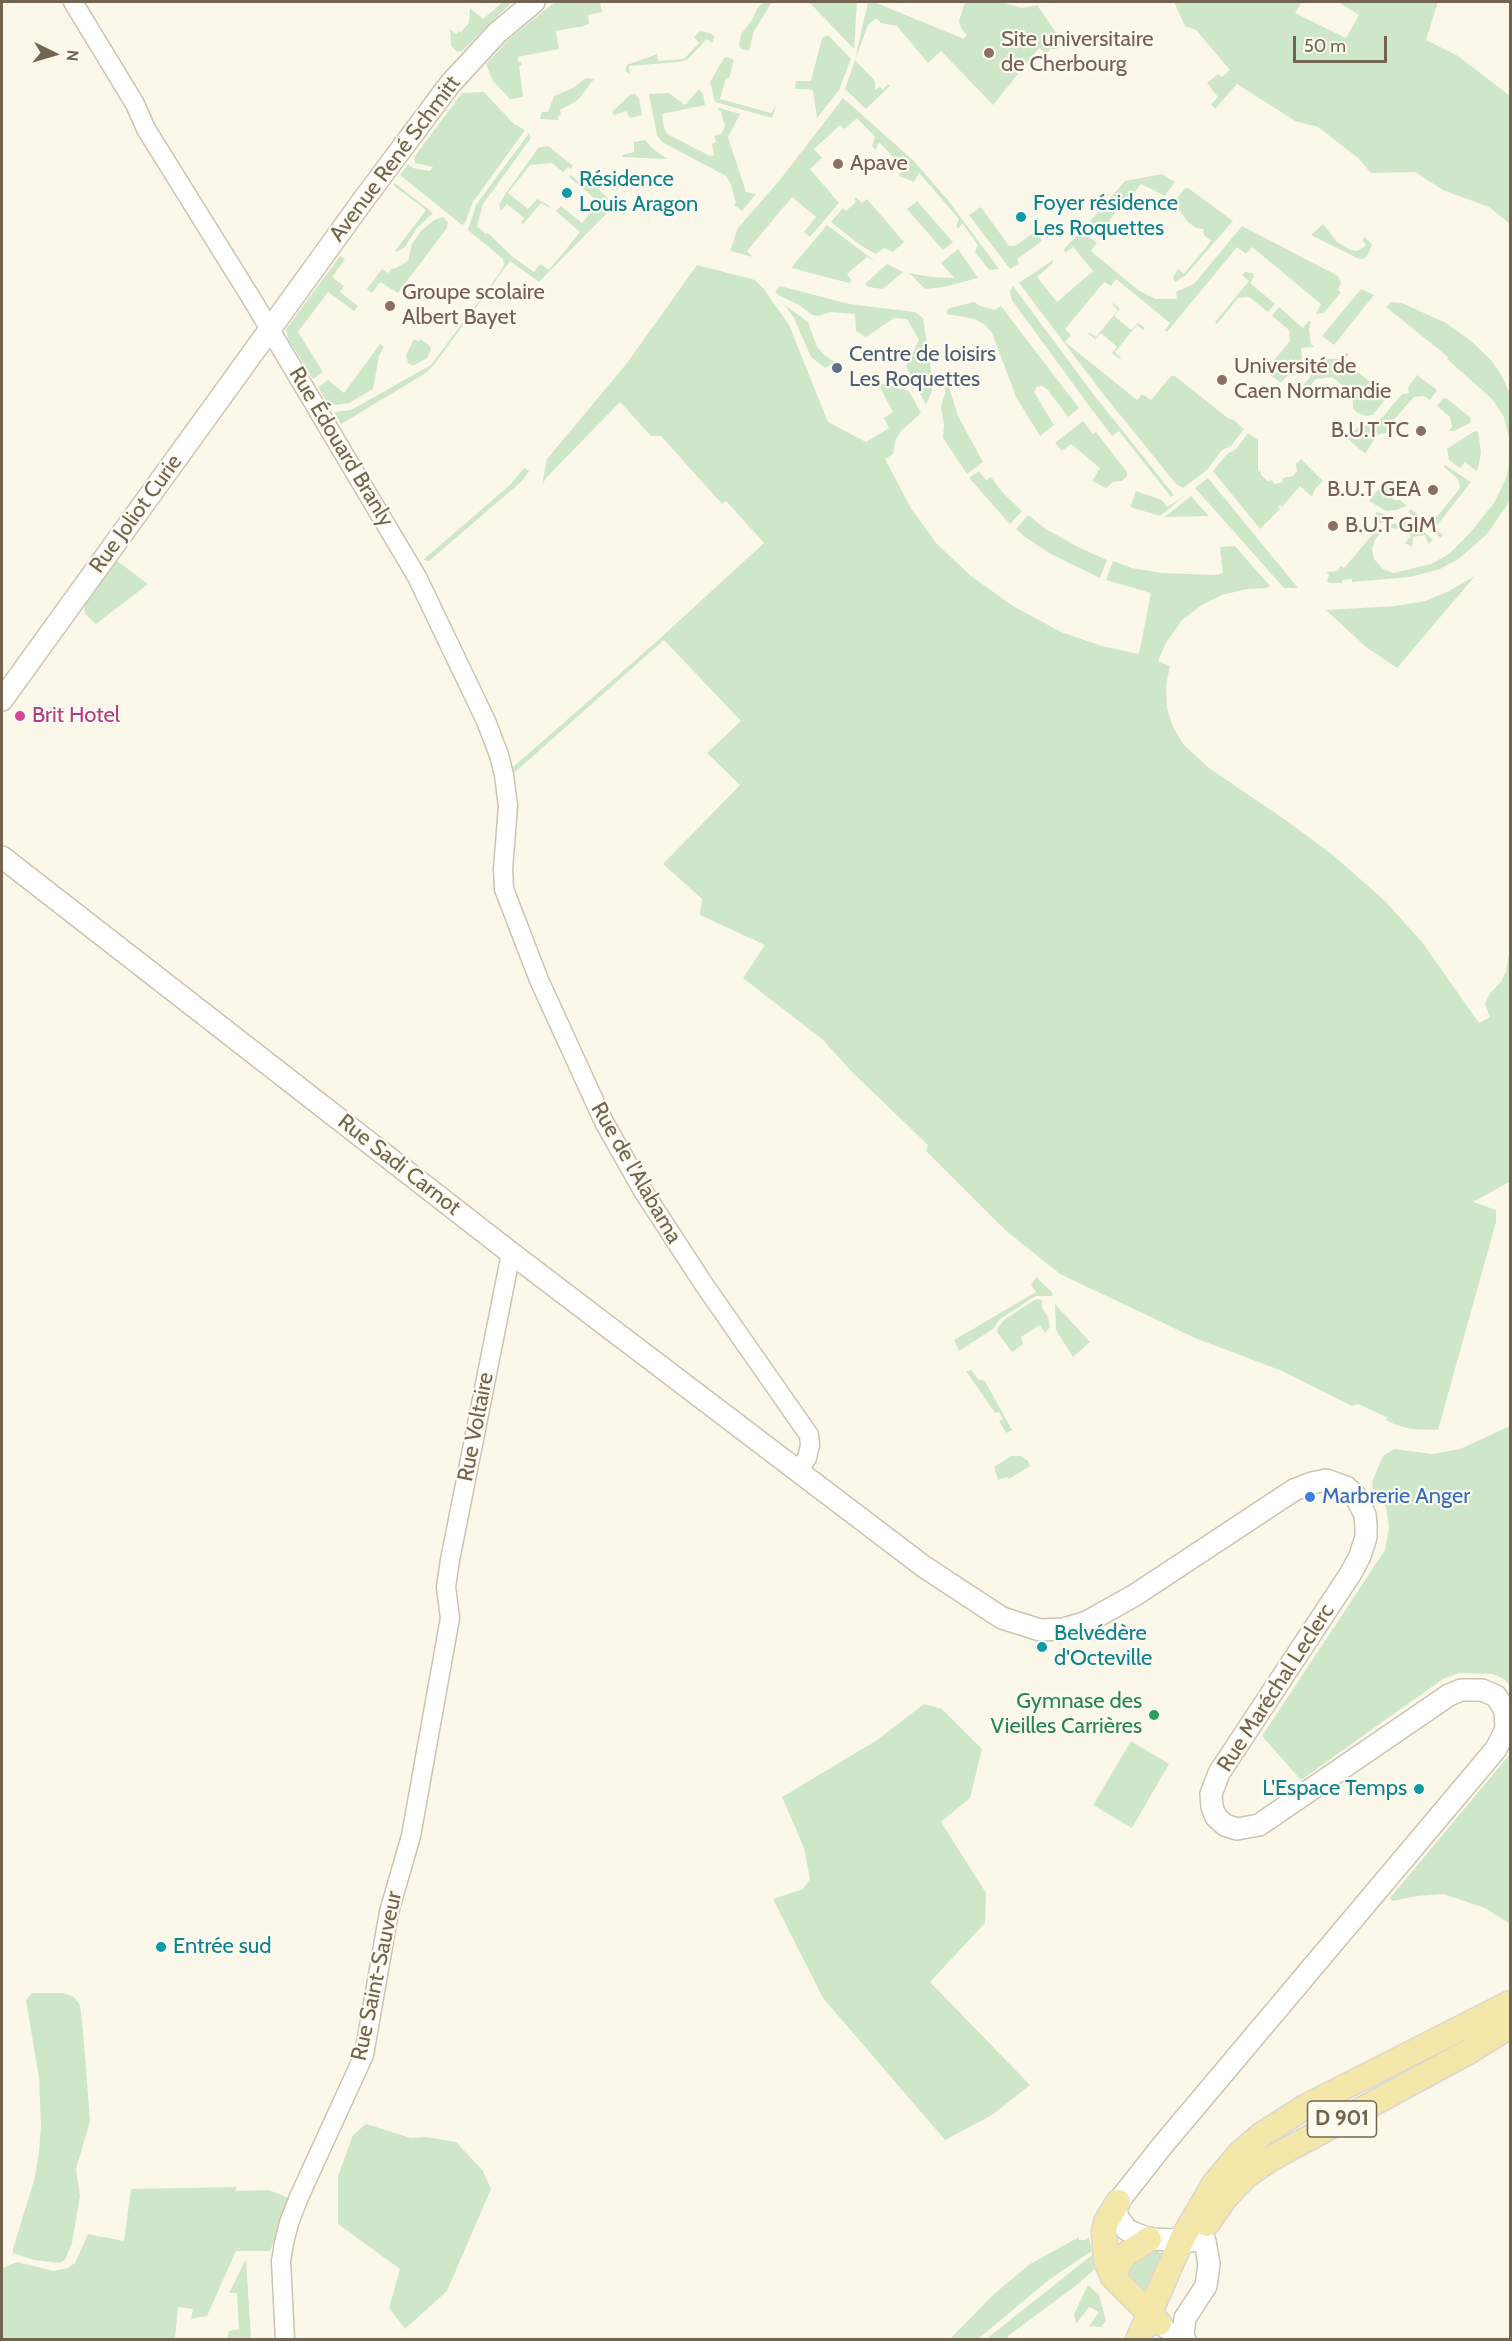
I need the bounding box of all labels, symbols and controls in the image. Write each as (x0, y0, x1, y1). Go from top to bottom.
north arrow (24, 24, 84, 84)
scale bar (1296, 24, 1390, 62)
place label: Site universitaire de Cherbourg (1001, 27, 1154, 78)
text: 50 m (1304, 35, 1346, 57)
marker: Site universitaire de Cherbourg (982, 46, 996, 60)
text: N (62, 49, 82, 62)
street label: Avenue René Schmitt (324, 71, 466, 247)
place label: Apave (850, 151, 908, 177)
marker: Apave (831, 157, 845, 171)
place label: Résidence Louis Aragon (579, 167, 698, 218)
marker: Résidence Louis Aragon (560, 186, 574, 200)
place label: Foyer résidence Les Roquettes (1033, 191, 1178, 242)
marker: Foyer résidence Les Roquettes (1014, 210, 1028, 224)
place label: Groupe scolaire Albert Bayet (402, 280, 545, 332)
marker: Groupe scolaire Albert Bayet (383, 299, 397, 313)
place label: Centre de loisirs Les Roquettes (849, 342, 996, 394)
place label: Université de Caen Normandie (1234, 354, 1391, 406)
marker: Centre de loisirs Les Roquettes (830, 361, 844, 375)
street label: Rue Édouard Branly (283, 362, 399, 532)
marker: Université de Caen Normandie (1215, 373, 1229, 387)
place label: B.U.T TC (1331, 418, 1409, 444)
marker: B.U.T TC (1414, 424, 1428, 438)
street label: Rue Joliot Curie (84, 450, 188, 578)
place label: B.U.T GEA (1327, 477, 1421, 503)
marker: B.U.T GEA (1426, 483, 1440, 497)
place label: B.U.T GIM (1345, 513, 1437, 539)
marker: B.U.T GIM (1326, 519, 1340, 533)
place label: Brit Hotel (32, 703, 120, 729)
marker: Brit Hotel (13, 709, 27, 723)
street label: Rue de l'Alabama (585, 1098, 687, 1248)
street label: Rue Sadi Carnot (332, 1109, 466, 1221)
street label: Rue Voltaire (452, 1370, 500, 1484)
place label: Marbrerie Anger (1322, 1484, 1470, 1510)
marker: Marbrerie Anger (1303, 1490, 1317, 1504)
street label: Rue Maréchal Leclerc (1212, 1599, 1340, 1777)
place label: Belvédère d'Octeville (1054, 1621, 1152, 1672)
marker: Belvédère d'Octeville (1035, 1640, 1049, 1654)
place label: Gymnase des Vieilles Carrières (990, 1689, 1142, 1741)
marker: Gymnase des Vieilles Carrières (1147, 1708, 1161, 1722)
place label: L'Espace Temps (1262, 1776, 1407, 1802)
marker: L'Espace Temps (1412, 1782, 1426, 1796)
street label: Rue Saint-Sauveur (346, 1889, 408, 2063)
place label: Entrée sud (173, 1934, 272, 1960)
marker: Entrée sud (154, 1940, 168, 1954)
road number: D 901 (1308, 2101, 1376, 2137)

